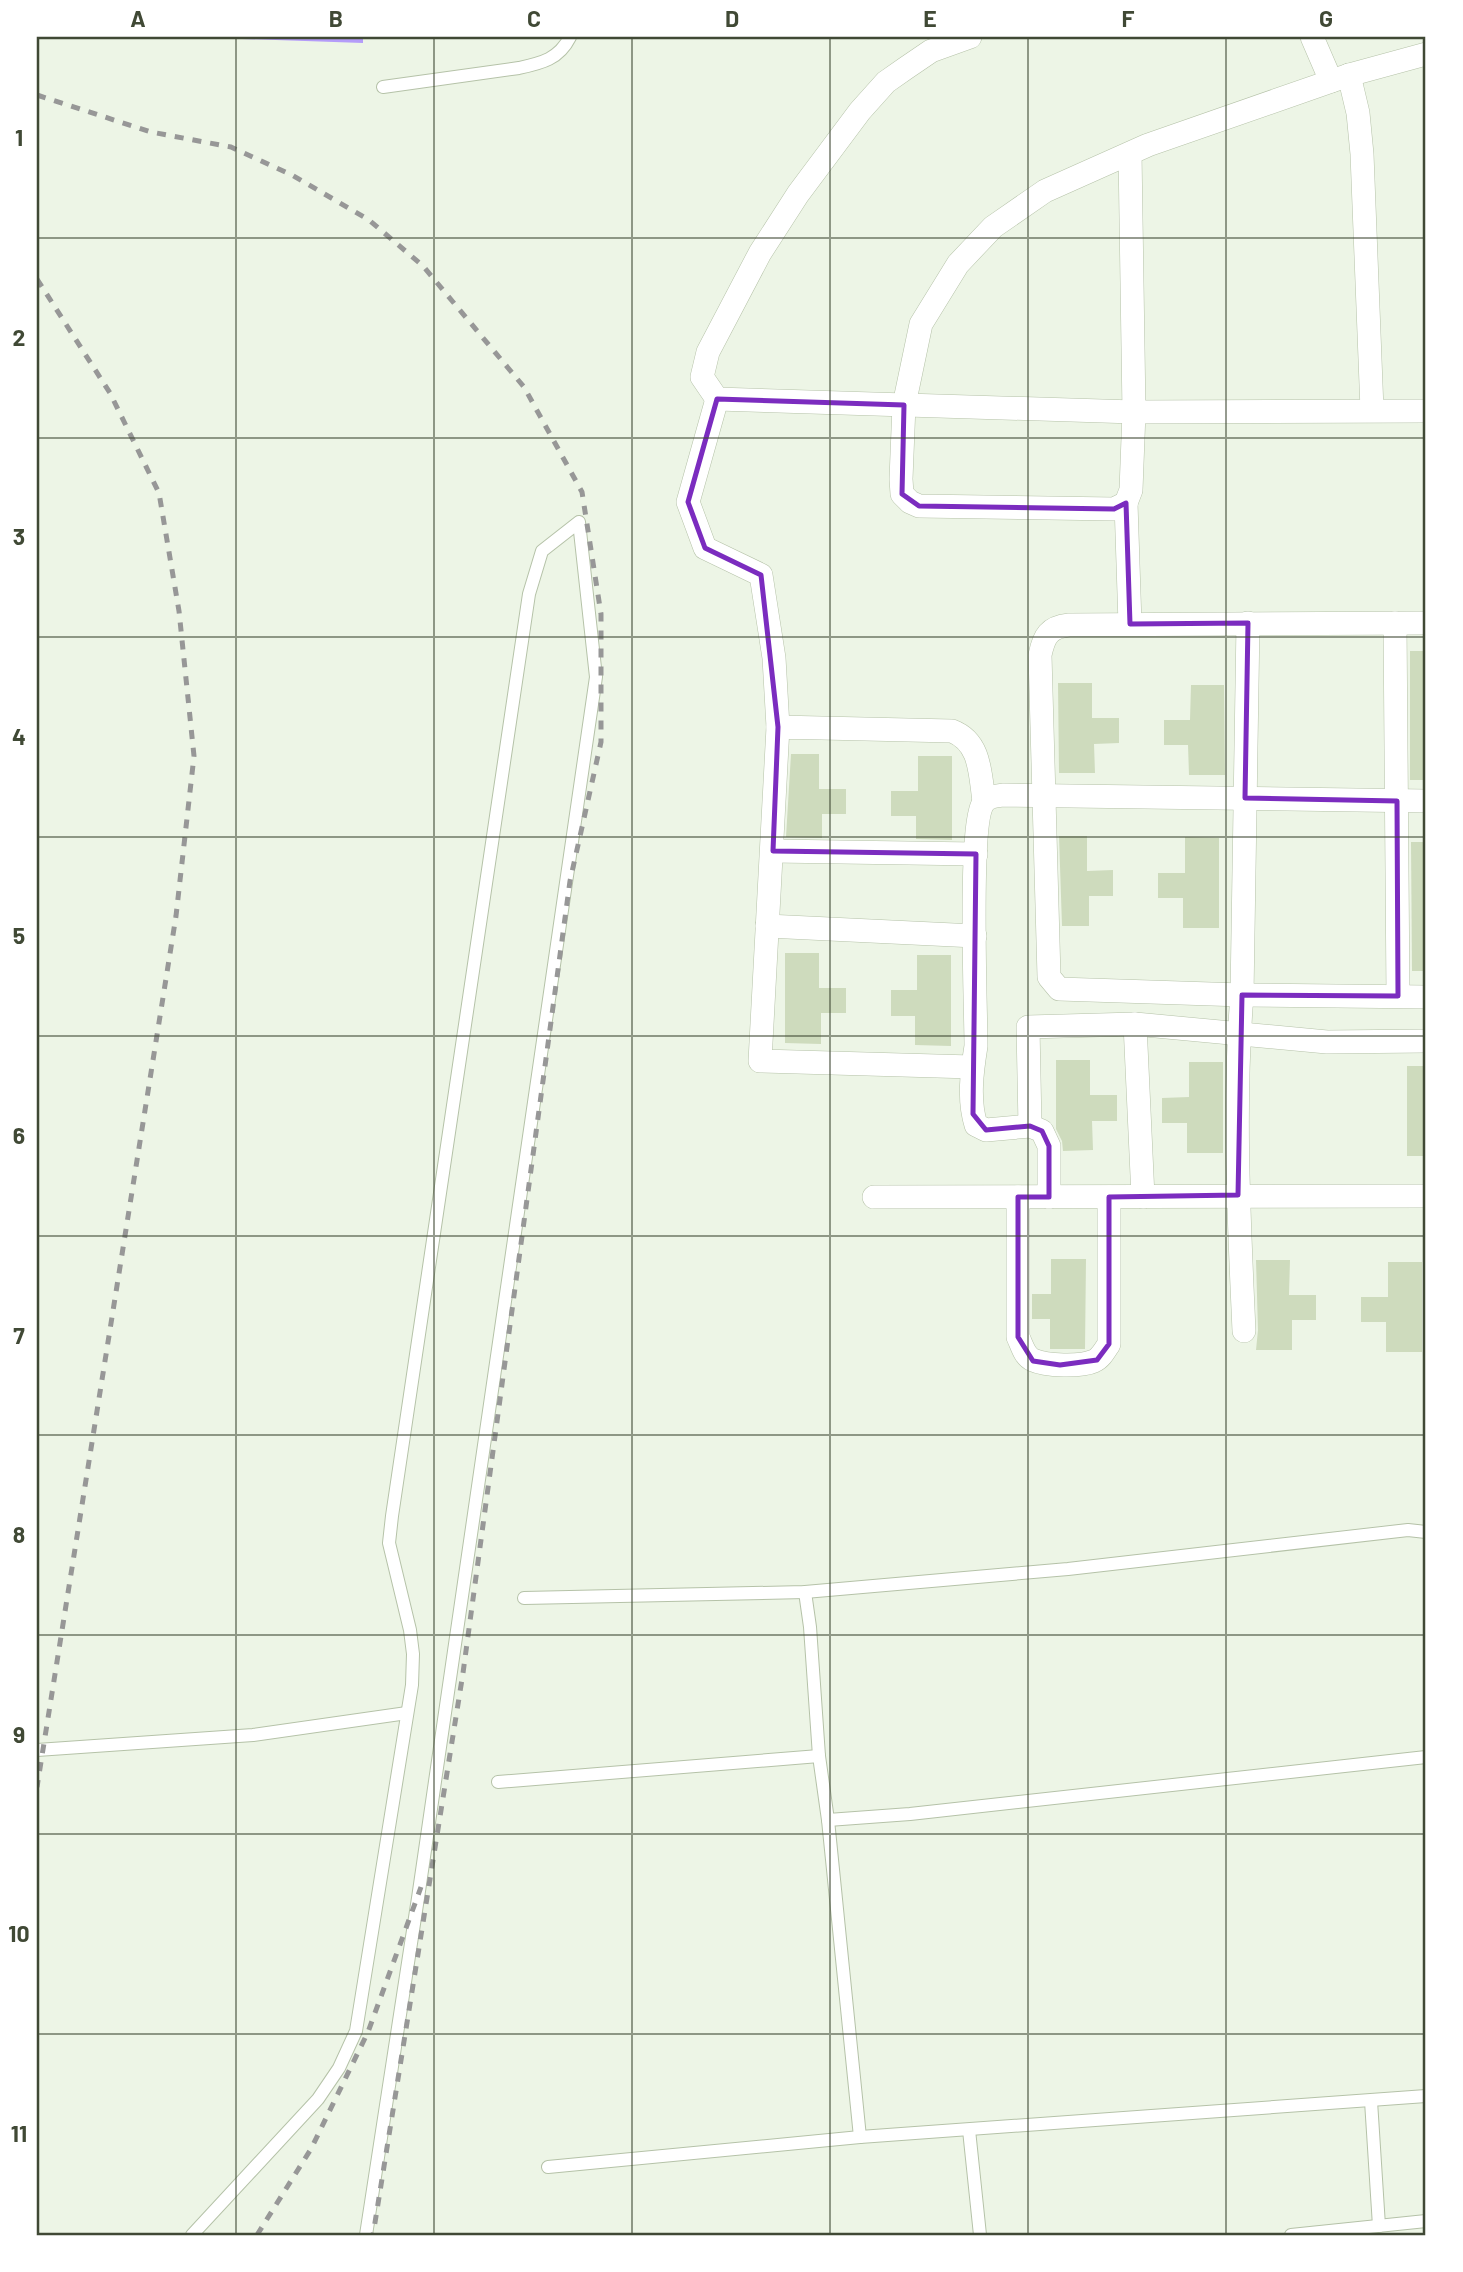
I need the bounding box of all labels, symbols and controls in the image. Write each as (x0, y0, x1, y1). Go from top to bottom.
text: A (130, 4, 146, 32)
text: B (329, 4, 343, 32)
text: C (527, 4, 541, 32)
text: D (725, 4, 739, 32)
text: E (923, 4, 937, 32)
text: F (1122, 4, 1135, 32)
text: G (1319, 4, 1333, 32)
text: 1 (15, 123, 23, 151)
text: 2 (13, 323, 25, 351)
text: 3 (13, 522, 25, 550)
text: 4 (12, 722, 26, 750)
text: 5 (13, 921, 25, 949)
text: 6 (13, 1121, 25, 1149)
text: 7 (13, 1321, 25, 1349)
text: 8 (13, 1520, 25, 1548)
text: 9 (13, 1720, 25, 1748)
text: 10 (8, 1919, 30, 1947)
text: 11 (11, 2119, 27, 2147)

